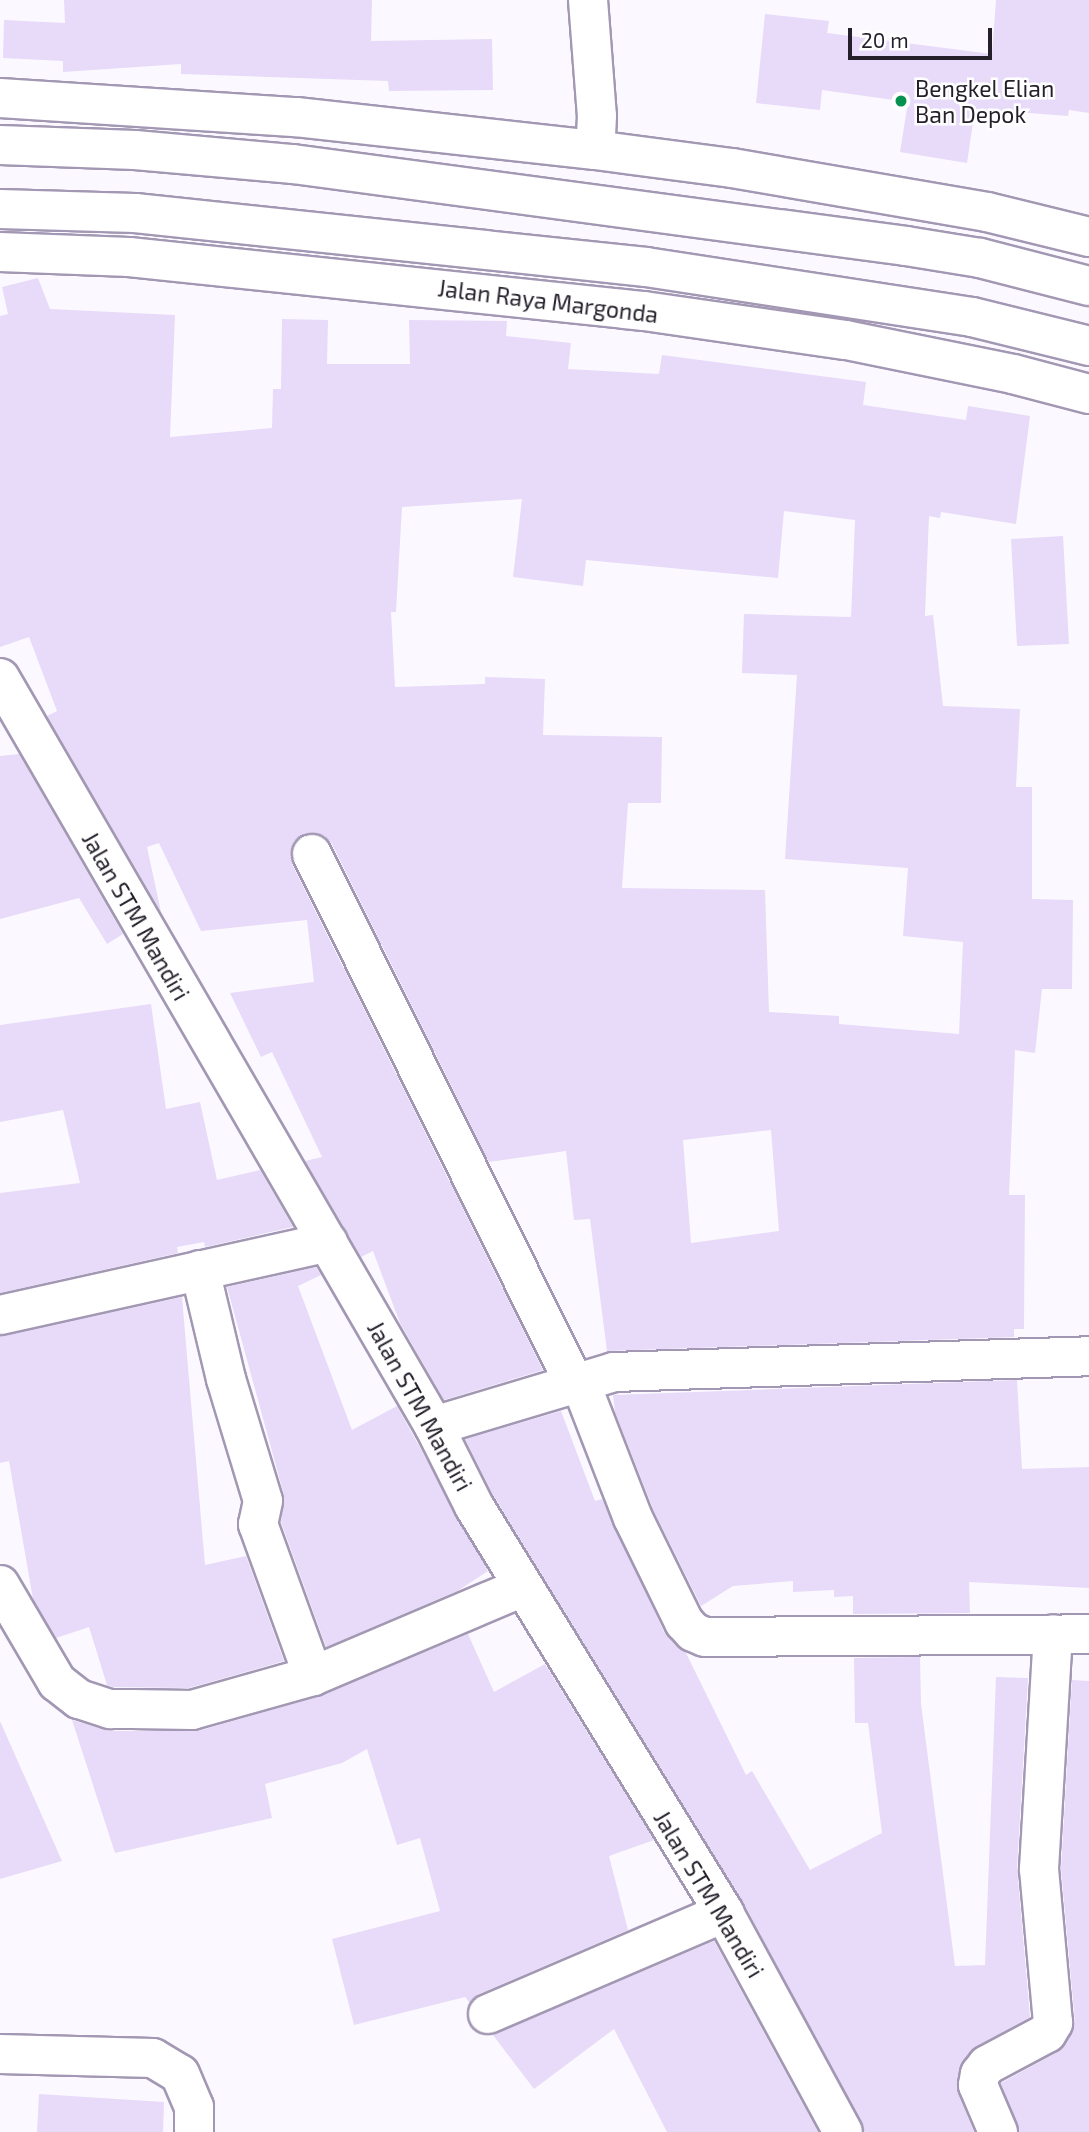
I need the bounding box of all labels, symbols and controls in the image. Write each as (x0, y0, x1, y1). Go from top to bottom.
scale bar (851, 14, 995, 58)
text: 20 m (861, 27, 909, 52)
place label: Bengkel Elian Ban Depok (915, 74, 1055, 128)
marker: Bengkel Elian Ban Depok (893, 93, 909, 109)
street label: Jalan Raya Margonda (436, 274, 660, 328)
street label: Jalan STM Mandiri (77, 827, 195, 1005)
street label: Jalan STM Mandiri (362, 1316, 478, 1496)
street label: Jalan STM Mandiri (648, 1805, 770, 1983)

